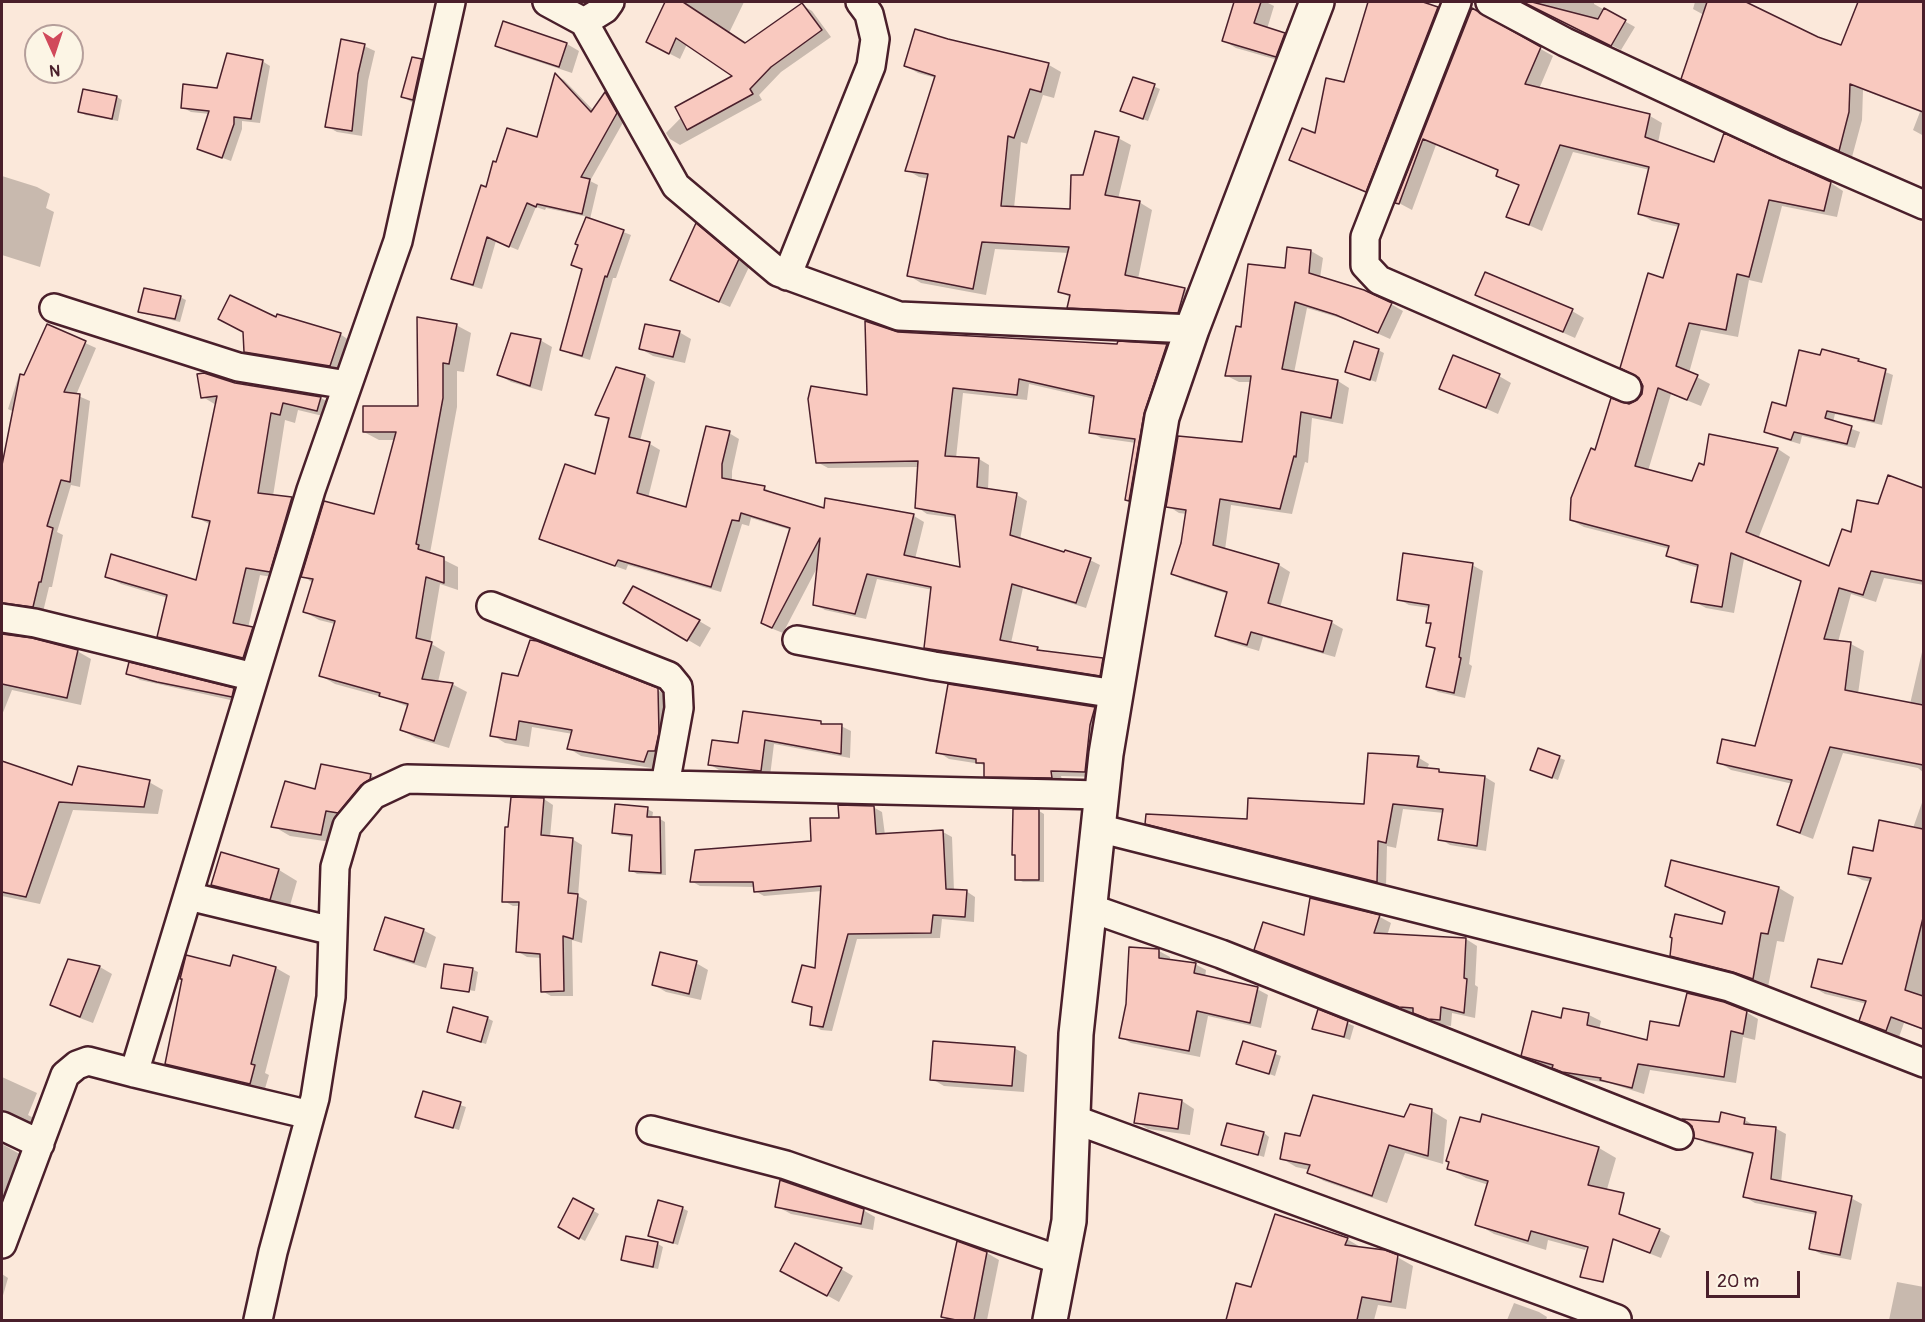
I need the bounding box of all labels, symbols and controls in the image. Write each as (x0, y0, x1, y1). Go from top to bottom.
north arrow (24, 24, 84, 84)
text: N (49, 60, 61, 80)
scale bar (1709, 1259, 1804, 1297)
text: 20 m (1717, 1270, 1759, 1293)

